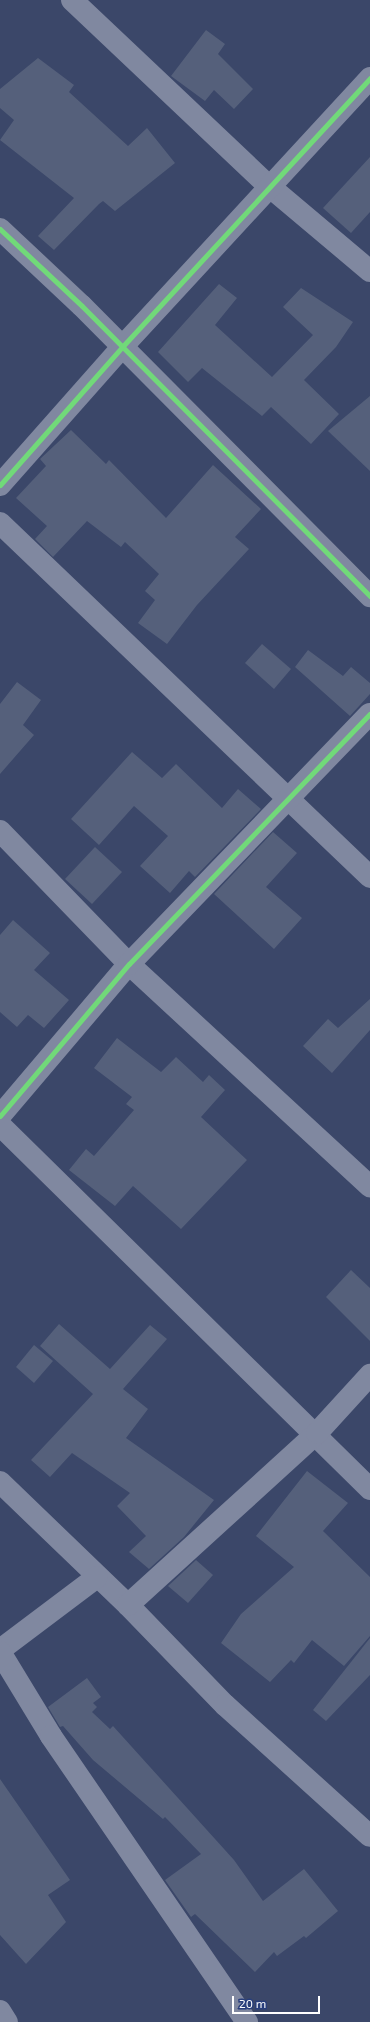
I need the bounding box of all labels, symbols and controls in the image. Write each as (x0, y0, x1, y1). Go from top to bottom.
scale bar (234, 1988, 322, 2014)
text: 20 m (239, 1996, 266, 2010)

